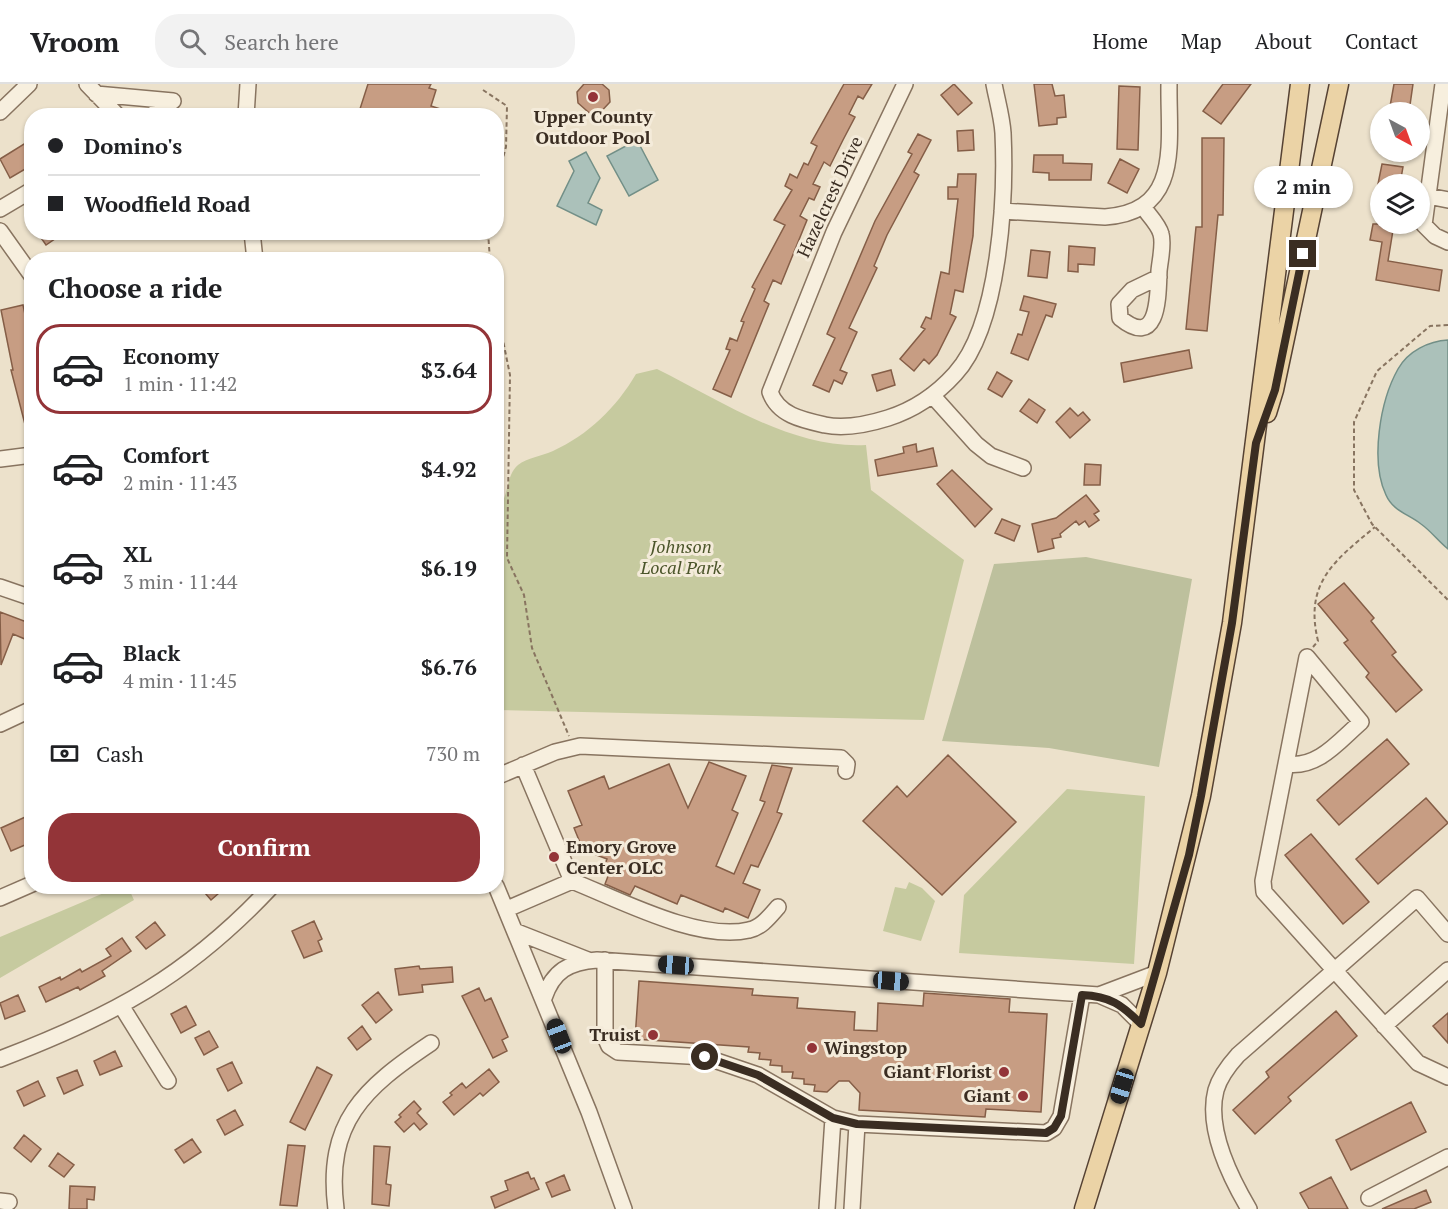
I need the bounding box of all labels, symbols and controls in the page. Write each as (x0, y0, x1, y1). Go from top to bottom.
search box (155, 14, 575, 68)
text: Vroom (30, 23, 119, 60)
icon: search (176, 25, 209, 58)
text: Search here (224, 27, 339, 56)
text: Home (1092, 27, 1148, 55)
text: Map (1181, 27, 1222, 55)
text: About (1255, 27, 1312, 55)
text: Contact (1345, 27, 1418, 55)
marker: Upper County Outdoor Pool (586, 90, 600, 104)
north arrow (1370, 102, 1430, 162)
map controls (1370, 102, 1430, 234)
place label: Upper County Outdoor Pool (534, 104, 653, 149)
text: Domino's (84, 131, 182, 160)
street label: Hazelcrest Drive (790, 132, 868, 261)
callout: 2 min (1254, 167, 1352, 209)
text: 2 min (1276, 173, 1331, 200)
button: layers (1370, 174, 1430, 234)
text: Woodfield Road (84, 189, 250, 218)
route end (1289, 240, 1316, 267)
text: Choose a ride (48, 270, 223, 306)
text: Economy (123, 341, 219, 370)
icon: car (51, 342, 105, 396)
text: $3.64 (421, 355, 477, 384)
text: 1 min · 11:42 (123, 370, 237, 397)
text: Comfort (123, 440, 209, 469)
icon: car (51, 441, 105, 495)
text: $4.92 (421, 454, 477, 483)
text: 2 min · 11:43 (123, 469, 237, 496)
park label: Johnson Local Park (639, 534, 722, 579)
text: XL (123, 539, 152, 568)
icon: car (51, 540, 105, 594)
text: $6.19 (421, 553, 477, 582)
text: 3 min · 11:44 (123, 568, 237, 595)
text: Black (123, 638, 180, 667)
icon: car (51, 639, 105, 693)
text: $6.76 (421, 652, 477, 681)
text: 4 min · 11:45 (123, 667, 237, 694)
icon: cash (48, 737, 81, 770)
text: Cash (96, 739, 144, 768)
text: 730 m (426, 740, 480, 767)
button: Confirm (48, 813, 480, 882)
place label: Emory Grove Center OLC (566, 834, 677, 879)
marker: Emory Grove Center OLC (547, 850, 561, 864)
car (657, 955, 695, 975)
car (872, 971, 910, 991)
car (544, 1016, 574, 1056)
place label: Truist (589, 1022, 641, 1046)
marker: Truist (646, 1028, 660, 1042)
place label: Wingstop (824, 1035, 907, 1059)
marker: Wingstop (805, 1041, 819, 1055)
route start (691, 1043, 718, 1070)
place label: Giant Florist (884, 1059, 992, 1083)
marker: Giant Florist (997, 1065, 1011, 1079)
car (1108, 1066, 1136, 1106)
place label: Giant (963, 1083, 1011, 1107)
marker: Giant (1016, 1089, 1030, 1103)

